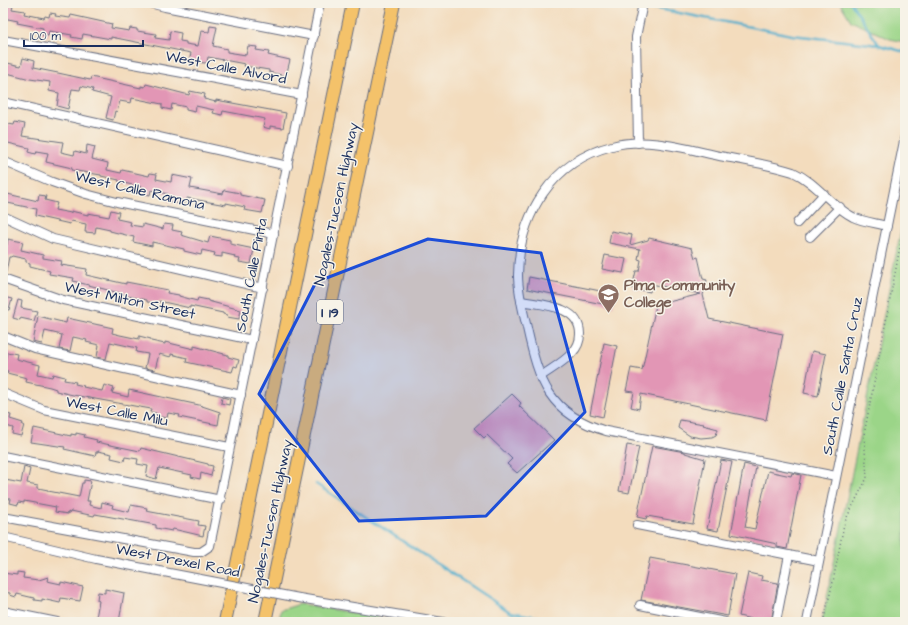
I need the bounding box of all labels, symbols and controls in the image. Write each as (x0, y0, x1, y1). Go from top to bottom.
scale bar (24, 22, 143, 48)
text: 100 m (30, 28, 61, 45)
street label: West Calle Alvord (164, 45, 289, 90)
street label: Nogales–Tucson Highway (309, 121, 365, 288)
street label: West Calle Ramona (73, 165, 207, 216)
street label: South Calle Pinta (230, 216, 273, 334)
place label: Pima Community College (624, 275, 736, 315)
street label: West Milton Street (63, 276, 197, 325)
school or university icon: Pima Community College (595, 281, 621, 314)
street label: South Calle Santa Cruz (817, 295, 868, 457)
road number: I 19 (317, 300, 343, 324)
street label: West Calle Milu (64, 391, 170, 432)
street label: Nogales–Tucson Highway (243, 438, 299, 605)
street label: West Drexel Road (114, 538, 242, 583)

